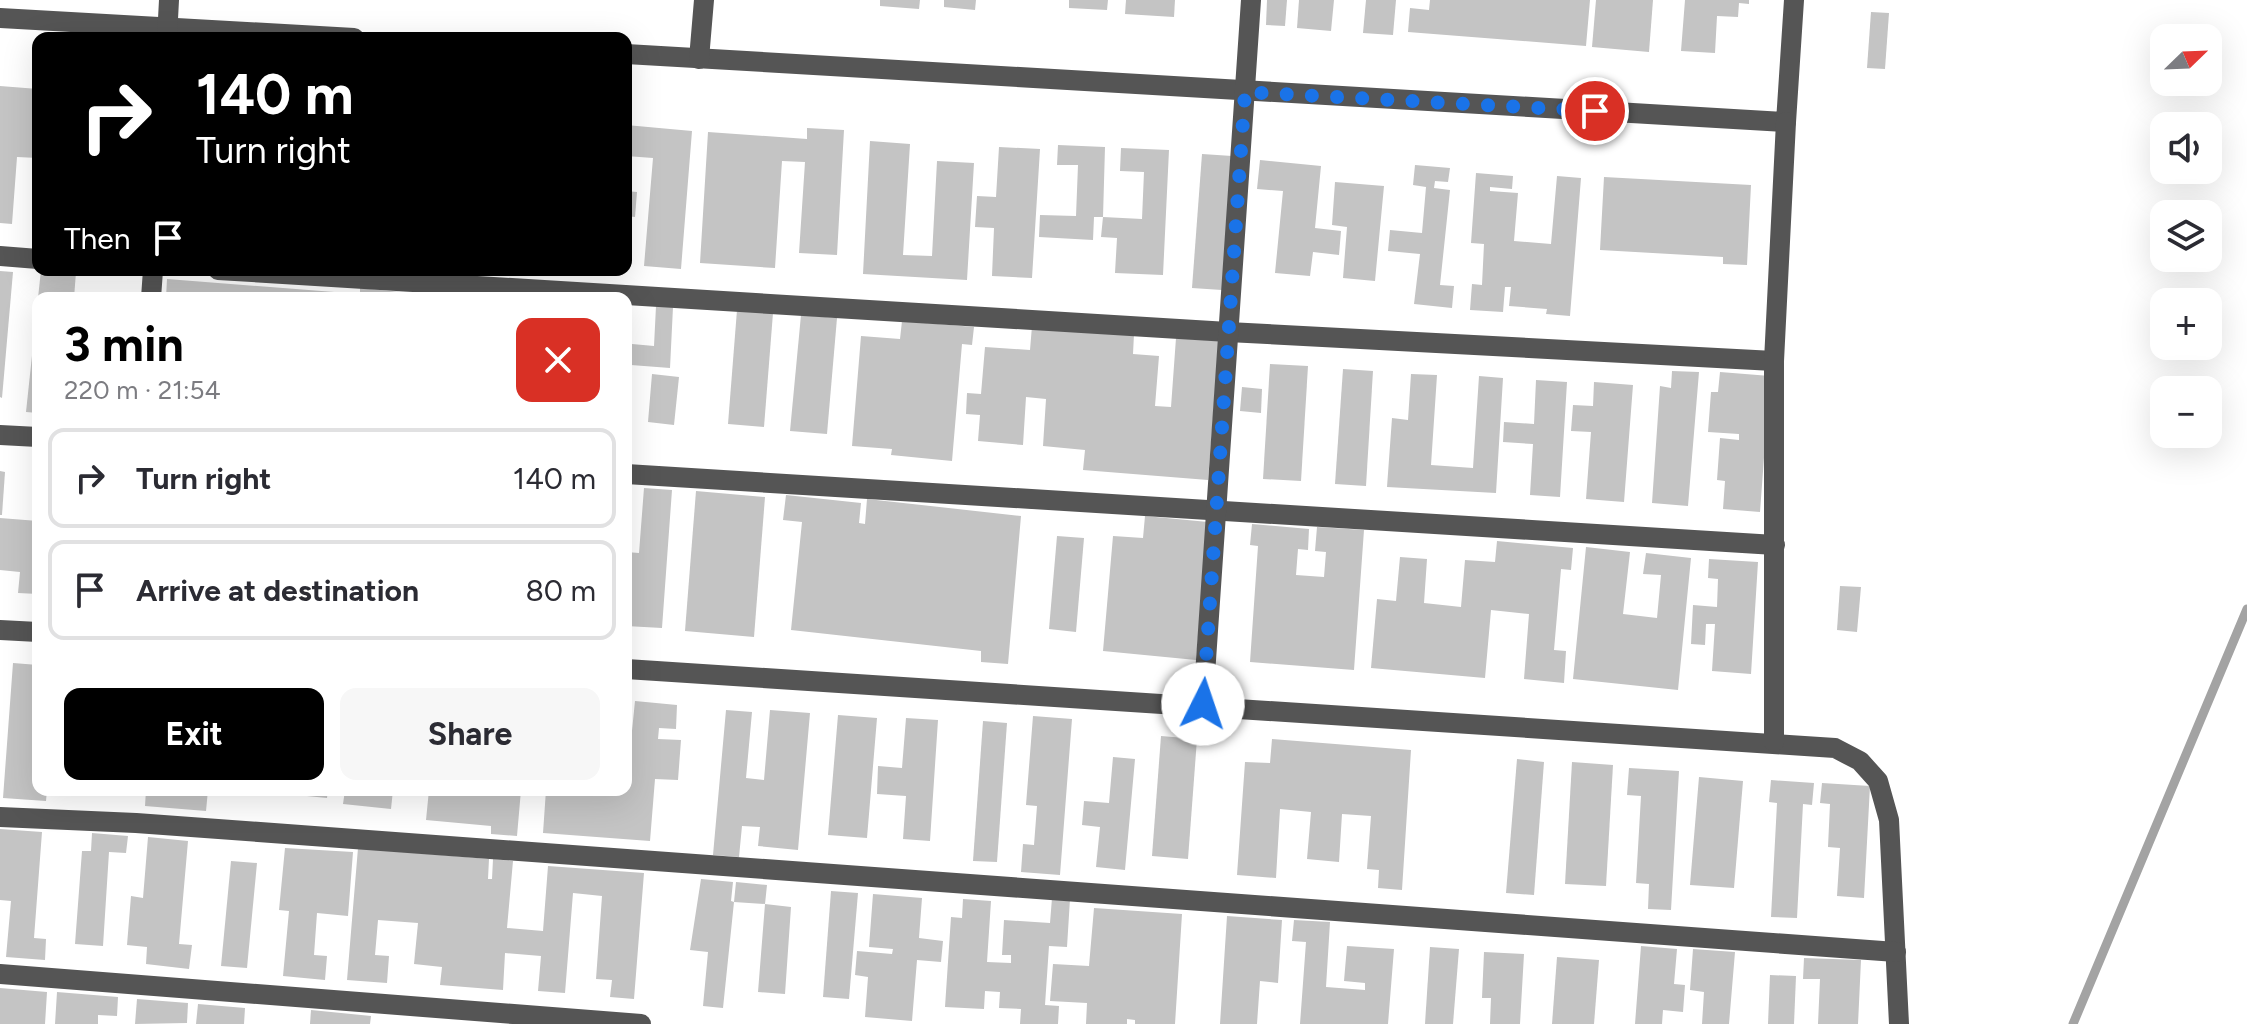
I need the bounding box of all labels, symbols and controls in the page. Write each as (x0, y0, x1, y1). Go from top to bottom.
north arrow (2150, 24, 2222, 96)
map controls (2150, 24, 2222, 448)
text: 140 m (196, 61, 354, 128)
icon: right (64, 64, 168, 168)
pin (1561, 77, 1629, 145)
icon: arrive (1573, 89, 1617, 133)
button: sound (2150, 112, 2222, 184)
text: Turn right (196, 129, 351, 172)
button: layers (2150, 200, 2222, 272)
icon: arrive (146, 216, 190, 260)
text: Then (64, 220, 130, 257)
button: + (2150, 288, 2222, 360)
text: 3 min (64, 315, 184, 373)
button: close (516, 318, 600, 402)
text: 220 m · 21:54 (64, 374, 221, 406)
button: − (2150, 376, 2222, 448)
icon: right (68, 456, 112, 500)
text: Turn right (136, 460, 271, 497)
text: 140 m (513, 460, 596, 497)
icon: arrive (68, 568, 112, 612)
text: Arrive at destination (136, 572, 419, 609)
text: 80 m (525, 572, 596, 609)
position arrow (1161, 662, 1245, 746)
button: Exit (64, 688, 324, 780)
button: Share (340, 688, 600, 780)

